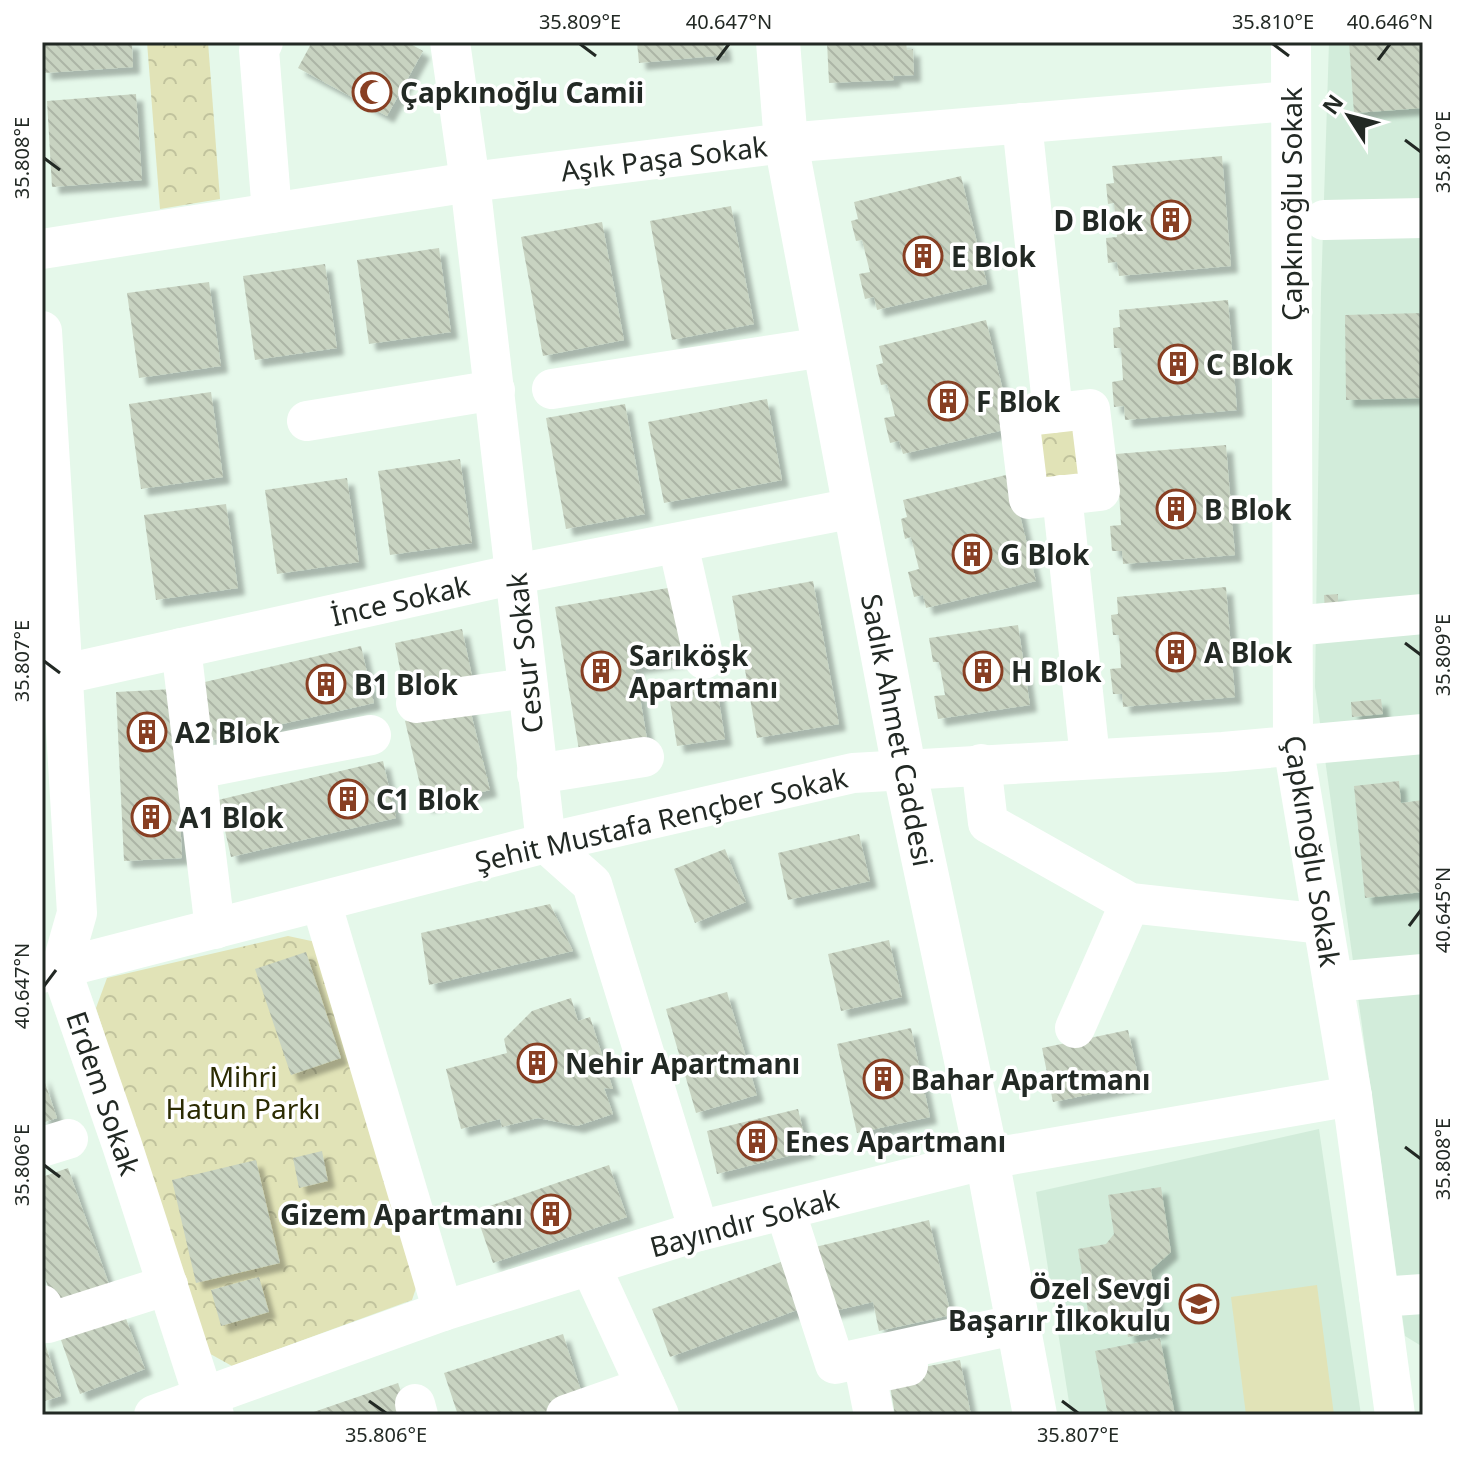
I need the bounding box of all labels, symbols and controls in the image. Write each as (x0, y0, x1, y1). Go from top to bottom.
text: 35.809°E (539, 8, 621, 35)
text: 40.647°N (686, 8, 772, 35)
text: 35.810°E (1232, 8, 1314, 35)
text: 40.646°N (1347, 8, 1433, 35)
mosque icon: Çapkınoğlu Camii (351, 71, 393, 113)
place label: Çapkınoğlu Camii (400, 73, 644, 111)
north arrow (1309, 76, 1389, 156)
street label: Çapkınoğlu Sokak (1272, 87, 1310, 321)
text: N (1315, 88, 1349, 120)
text: 35.810°E (1429, 111, 1456, 193)
text: 35.808°E (8, 117, 35, 199)
street label: Aşık Paşa Sokak (559, 126, 769, 190)
building icon: D Blok (1150, 199, 1192, 241)
place label: D Blok (1053, 201, 1144, 239)
building icon: E Blok (902, 235, 944, 277)
place label: E Blok (951, 237, 1036, 275)
building icon: C Blok (1157, 343, 1199, 385)
place label: C Blok (1206, 345, 1294, 383)
building icon: F Blok (927, 380, 969, 422)
place label: F Blok (976, 382, 1061, 420)
building icon: B Blok (1155, 488, 1197, 530)
place label: B Blok (1204, 490, 1292, 528)
building icon: G Blok (951, 533, 993, 575)
place label: G Blok (1000, 535, 1090, 573)
street label: İnce Sokak (327, 566, 473, 634)
street label: Cesur Sokak (497, 571, 551, 735)
street label: Sadık Ahmet Caddesi (853, 591, 943, 869)
text: 35.809°E (1429, 614, 1456, 696)
text: 35.807°E (8, 620, 35, 702)
building icon: A Blok (1155, 631, 1197, 673)
place label: A Blok (1204, 633, 1293, 671)
place label: Sarıköşk Apartmanı (629, 636, 778, 706)
building icon: Sarıköşk Apartmanı (580, 650, 622, 692)
building icon: H Blok (962, 650, 1004, 692)
place label: H Blok (1011, 652, 1102, 690)
building icon: B1 Blok (305, 663, 347, 705)
place label: B1 Blok (354, 665, 458, 703)
building icon: A2 Blok (126, 711, 168, 753)
place label: A2 Blok (175, 713, 280, 751)
street label: Çapkınoğlu Sokak (1276, 732, 1350, 970)
street label: Şehit Mustafa Rençber Sokak (471, 758, 851, 880)
building icon: C1 Blok (327, 778, 369, 820)
place label: C1 Blok (376, 780, 480, 818)
building icon: A1 Blok (130, 796, 172, 838)
place label: A1 Blok (179, 798, 284, 836)
text: 40.645°N (1429, 867, 1456, 953)
text: 40.647°N (8, 943, 35, 1029)
street label: Erdem Sokak (58, 1006, 150, 1180)
building icon: Nehir Apartmanı (516, 1042, 558, 1084)
place label: Nehir Apartmanı (565, 1044, 800, 1082)
park label: Mihri Hatun Parkı (166, 1057, 320, 1127)
building icon: Bahar Apartmanı (862, 1058, 904, 1100)
place label: Bahar Apartmanı (911, 1060, 1150, 1098)
text: 35.808°E (1429, 1118, 1456, 1200)
building icon: Enes Apartmanı (736, 1120, 778, 1162)
place label: Enes Apartmanı (785, 1122, 1006, 1160)
text: 35.806°E (8, 1124, 35, 1206)
street label: Bayındır Sokak (645, 1179, 843, 1265)
building icon: Gizem Apartmanı (530, 1193, 572, 1235)
place label: Gizem Apartmanı (280, 1195, 523, 1233)
place label: Özel Sevgi Başarır İlkokulu (948, 1269, 1171, 1339)
school or university icon: Özel Sevgi Başarır İlkokulu (1178, 1283, 1220, 1325)
text: 35.806°E (345, 1421, 427, 1448)
text: 35.807°E (1037, 1421, 1119, 1448)

